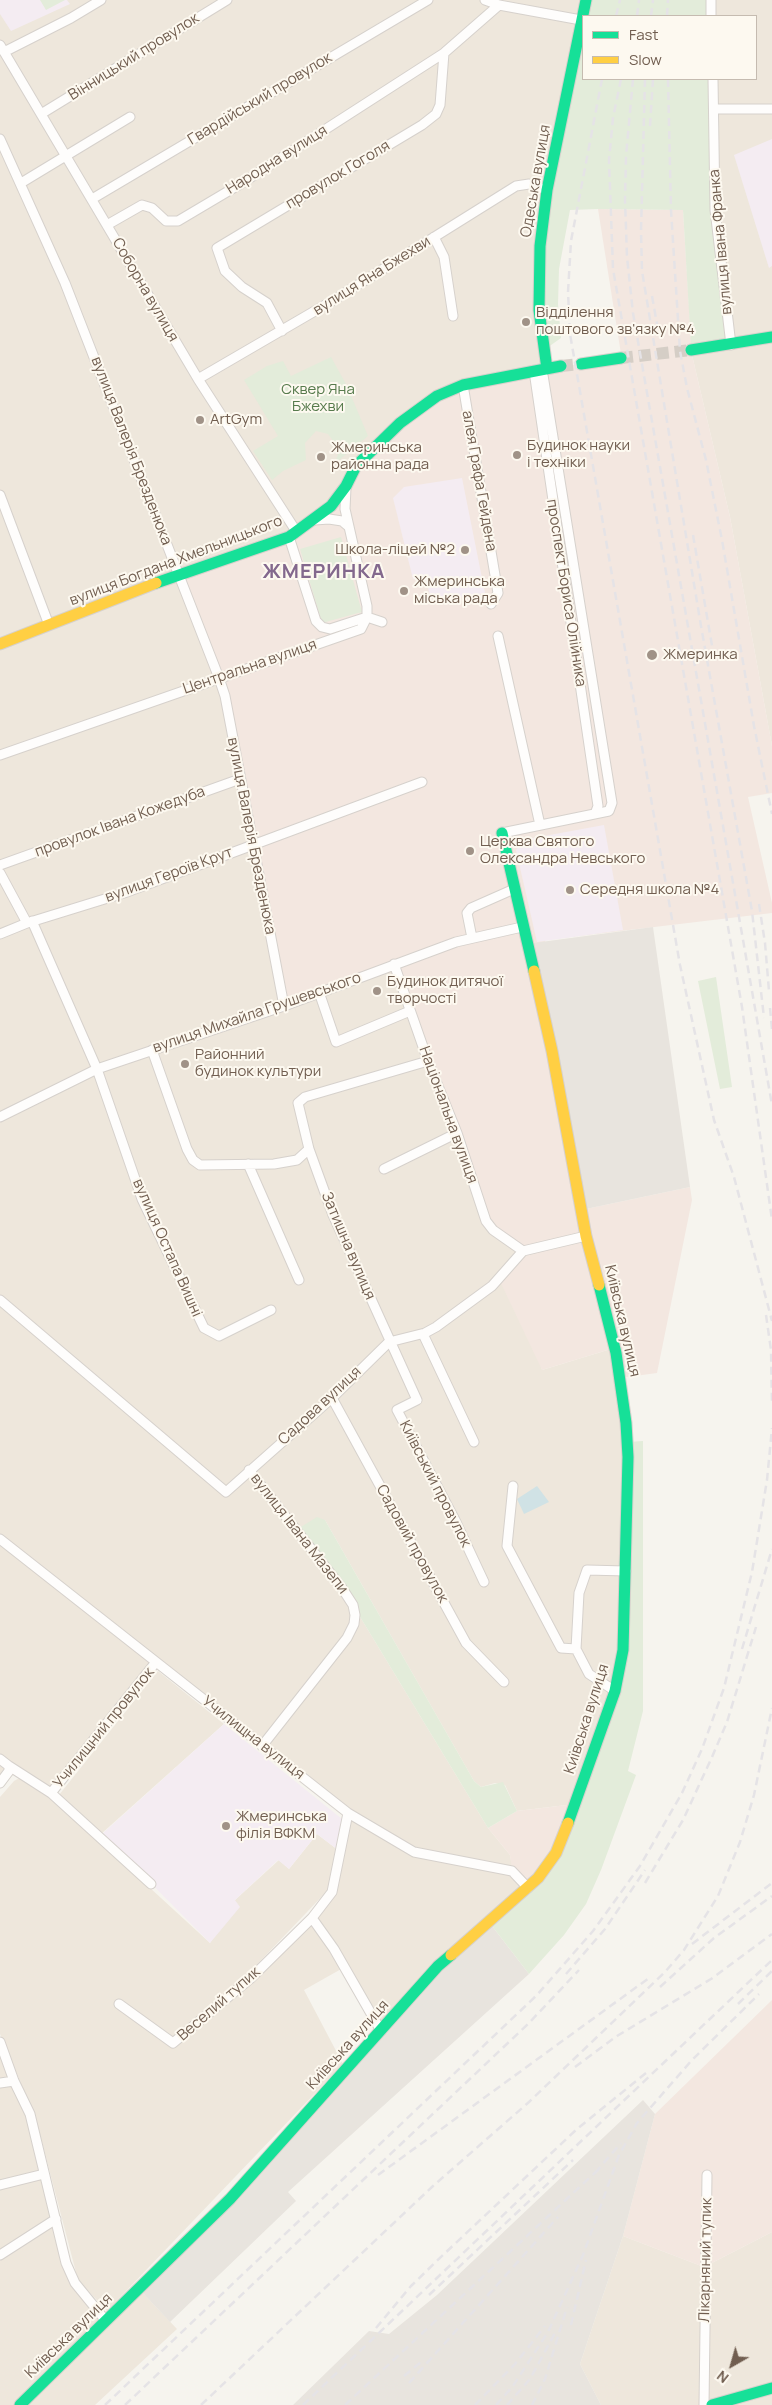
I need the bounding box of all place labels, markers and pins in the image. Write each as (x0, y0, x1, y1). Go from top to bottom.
place label: Відділення поштового зв'язку №4 (536, 304, 695, 339)
marker: Відділення поштового зв'язку №4 (520, 316, 532, 328)
place label: ArtGym (210, 411, 262, 429)
marker: ArtGym (194, 414, 206, 426)
place label: Будинок науки і техніки (527, 437, 630, 472)
place label: Жмеринська районна рада (331, 439, 429, 474)
marker: Будинок науки і техніки (511, 449, 523, 461)
marker: Жмеринська районна рада (315, 451, 327, 463)
place label: Школа-ліцей №2 (335, 541, 455, 559)
marker: Школа-ліцей №2 (459, 544, 471, 556)
place label: Жмеринська міська рада (414, 573, 505, 608)
marker: Жмеринська міська рада (398, 585, 410, 597)
place label: Жмеринка (663, 646, 738, 664)
marker: Жмеринка (645, 648, 659, 662)
place label: Церква Святого Олександра Невського (480, 833, 645, 868)
marker: Церква Святого Олександра Невського (464, 845, 476, 857)
place label: Середня школа №4 (580, 881, 719, 899)
marker: Середня школа №4 (564, 884, 576, 896)
place label: Будинок дитячої творчості (387, 973, 503, 1008)
marker: Будинок дитячої творчості (371, 985, 383, 997)
place label: Районний будинок культури (195, 1046, 321, 1081)
marker: Районний будинок культури (179, 1058, 191, 1070)
place label: Жмеринська філія ВФКМ (236, 1808, 327, 1843)
marker: Жмеринська філія ВФКМ (220, 1820, 232, 1832)

